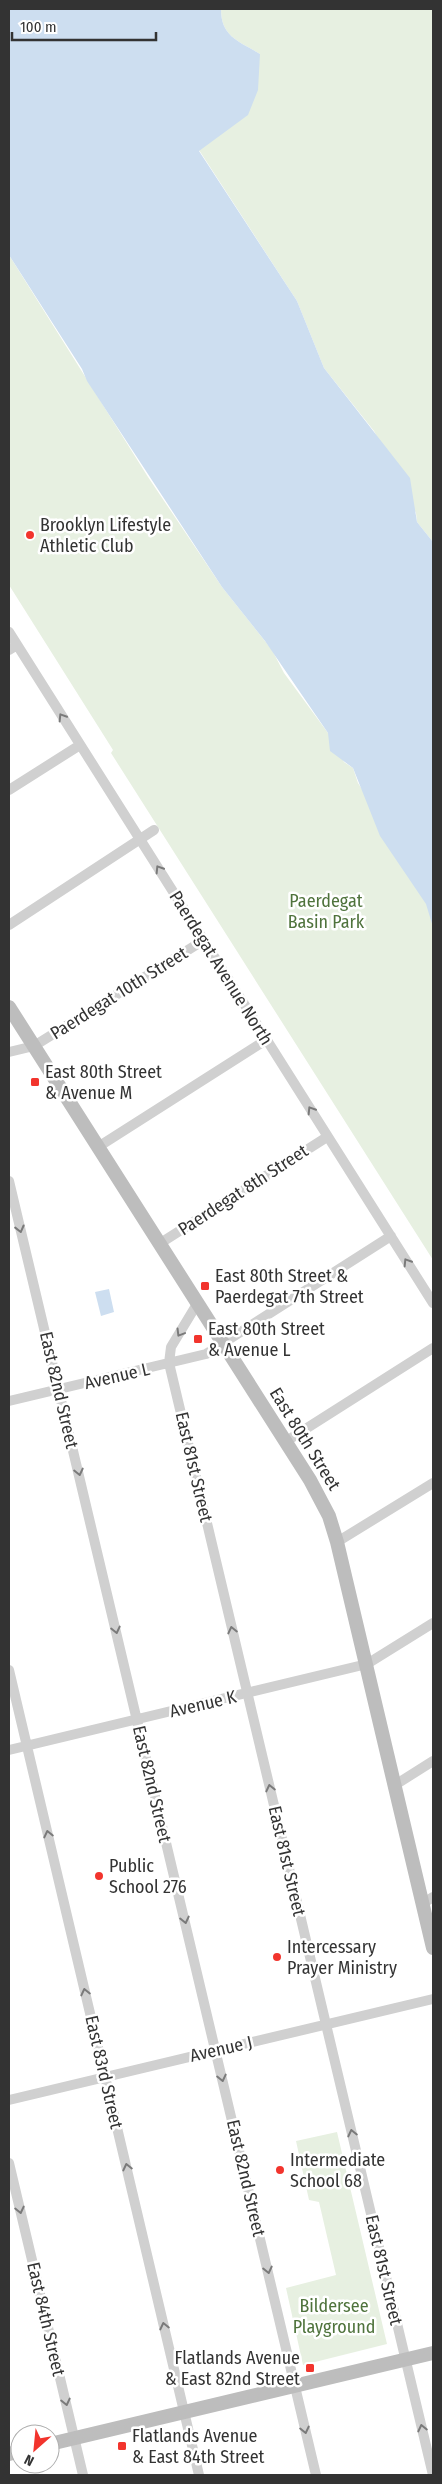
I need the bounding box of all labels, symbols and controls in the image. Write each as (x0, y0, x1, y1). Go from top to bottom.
scale bar (12, 10, 156, 42)
text: 100 m (20, 18, 57, 36)
place label: Brooklyn Lifestyle Athletic Club (40, 514, 171, 557)
marker: Brooklyn Lifestyle Athletic Club (24, 529, 36, 541)
one-way arrow (59, 713, 69, 722)
one-way arrow (156, 865, 165, 875)
street label: Paerdegat Avenue North (165, 887, 277, 1049)
park label: Paerdegat Basin Park (288, 890, 365, 933)
street label: Paerdegat 10th Street (46, 942, 192, 1044)
place label: East 80th Street & Avenue M (45, 1061, 162, 1104)
marker: East 80th Street & Avenue M (29, 1076, 41, 1088)
one-way arrow (307, 1107, 317, 1116)
street label: Paerdegat 8th Street (174, 1140, 312, 1240)
one-way arrow (14, 1224, 25, 1233)
one-way arrow (404, 1258, 414, 1267)
place label: East 80th Street & Paerdegat 7th Street (215, 1265, 364, 1308)
marker: East 80th Street & Paerdegat 7th Street (199, 1280, 211, 1292)
place label: East 80th Street & Avenue L (208, 1318, 325, 1361)
one-way arrow (177, 1327, 187, 1336)
street label: East 82nd Street (35, 1329, 83, 1451)
marker: East 80th Street & Avenue L (192, 1333, 204, 1345)
street label: Avenue L (82, 1358, 152, 1394)
street label: East 80th Street (265, 1384, 345, 1495)
street label: East 81st Street (171, 1410, 217, 1524)
one-way arrow (73, 1467, 84, 1476)
one-way arrow (110, 1625, 121, 1634)
one-way arrow (227, 1625, 238, 1634)
street label: Avenue K (167, 1686, 239, 1722)
street label: East 82nd Street (128, 1723, 176, 1845)
one-way arrow (265, 1784, 276, 1792)
street label: East 81st Street (264, 1804, 310, 1918)
one-way arrow (43, 1830, 54, 1839)
place label: Public School 276 (109, 1855, 187, 1898)
marker: Public School 276 (93, 1870, 105, 1882)
one-way arrow (179, 1915, 190, 1924)
place label: Intercessary Prayer Ministry (287, 1936, 397, 1979)
marker: Intercessary Prayer Ministry (271, 1951, 283, 1963)
one-way arrow (80, 1988, 91, 1997)
street label: East 83rd Street (80, 2013, 128, 2131)
street label: Avenue J (188, 2031, 254, 2067)
one-way arrow (216, 2074, 227, 2083)
street label: East 82nd Street (222, 2117, 270, 2239)
one-way arrow (347, 2129, 358, 2138)
place label: Intermediate School 68 (290, 2149, 385, 2192)
one-way arrow (122, 2163, 133, 2172)
marker: Intermediate School 68 (274, 2164, 286, 2176)
one-way arrow (14, 2206, 25, 2215)
street label: East 81st Street (361, 2213, 407, 2327)
street label: East 84th Street (22, 2260, 70, 2378)
one-way arrow (262, 2266, 273, 2275)
park label: Bildersee Playground (293, 2295, 375, 2338)
one-way arrow (159, 2321, 170, 2330)
place label: Flatlands Avenue & East 82nd Street (165, 2347, 300, 2390)
marker: Flatlands Avenue & East 82nd Street (304, 2362, 316, 2374)
one-way arrow (60, 2398, 71, 2407)
one-way arrow (417, 2423, 428, 2432)
north arrow (10, 2424, 60, 2474)
place label: Flatlands Avenue & East 84th Street (132, 2425, 265, 2468)
one-way arrow (299, 2426, 310, 2435)
marker: Flatlands Avenue & East 84th Street (116, 2440, 128, 2452)
text: N (22, 2451, 37, 2470)

